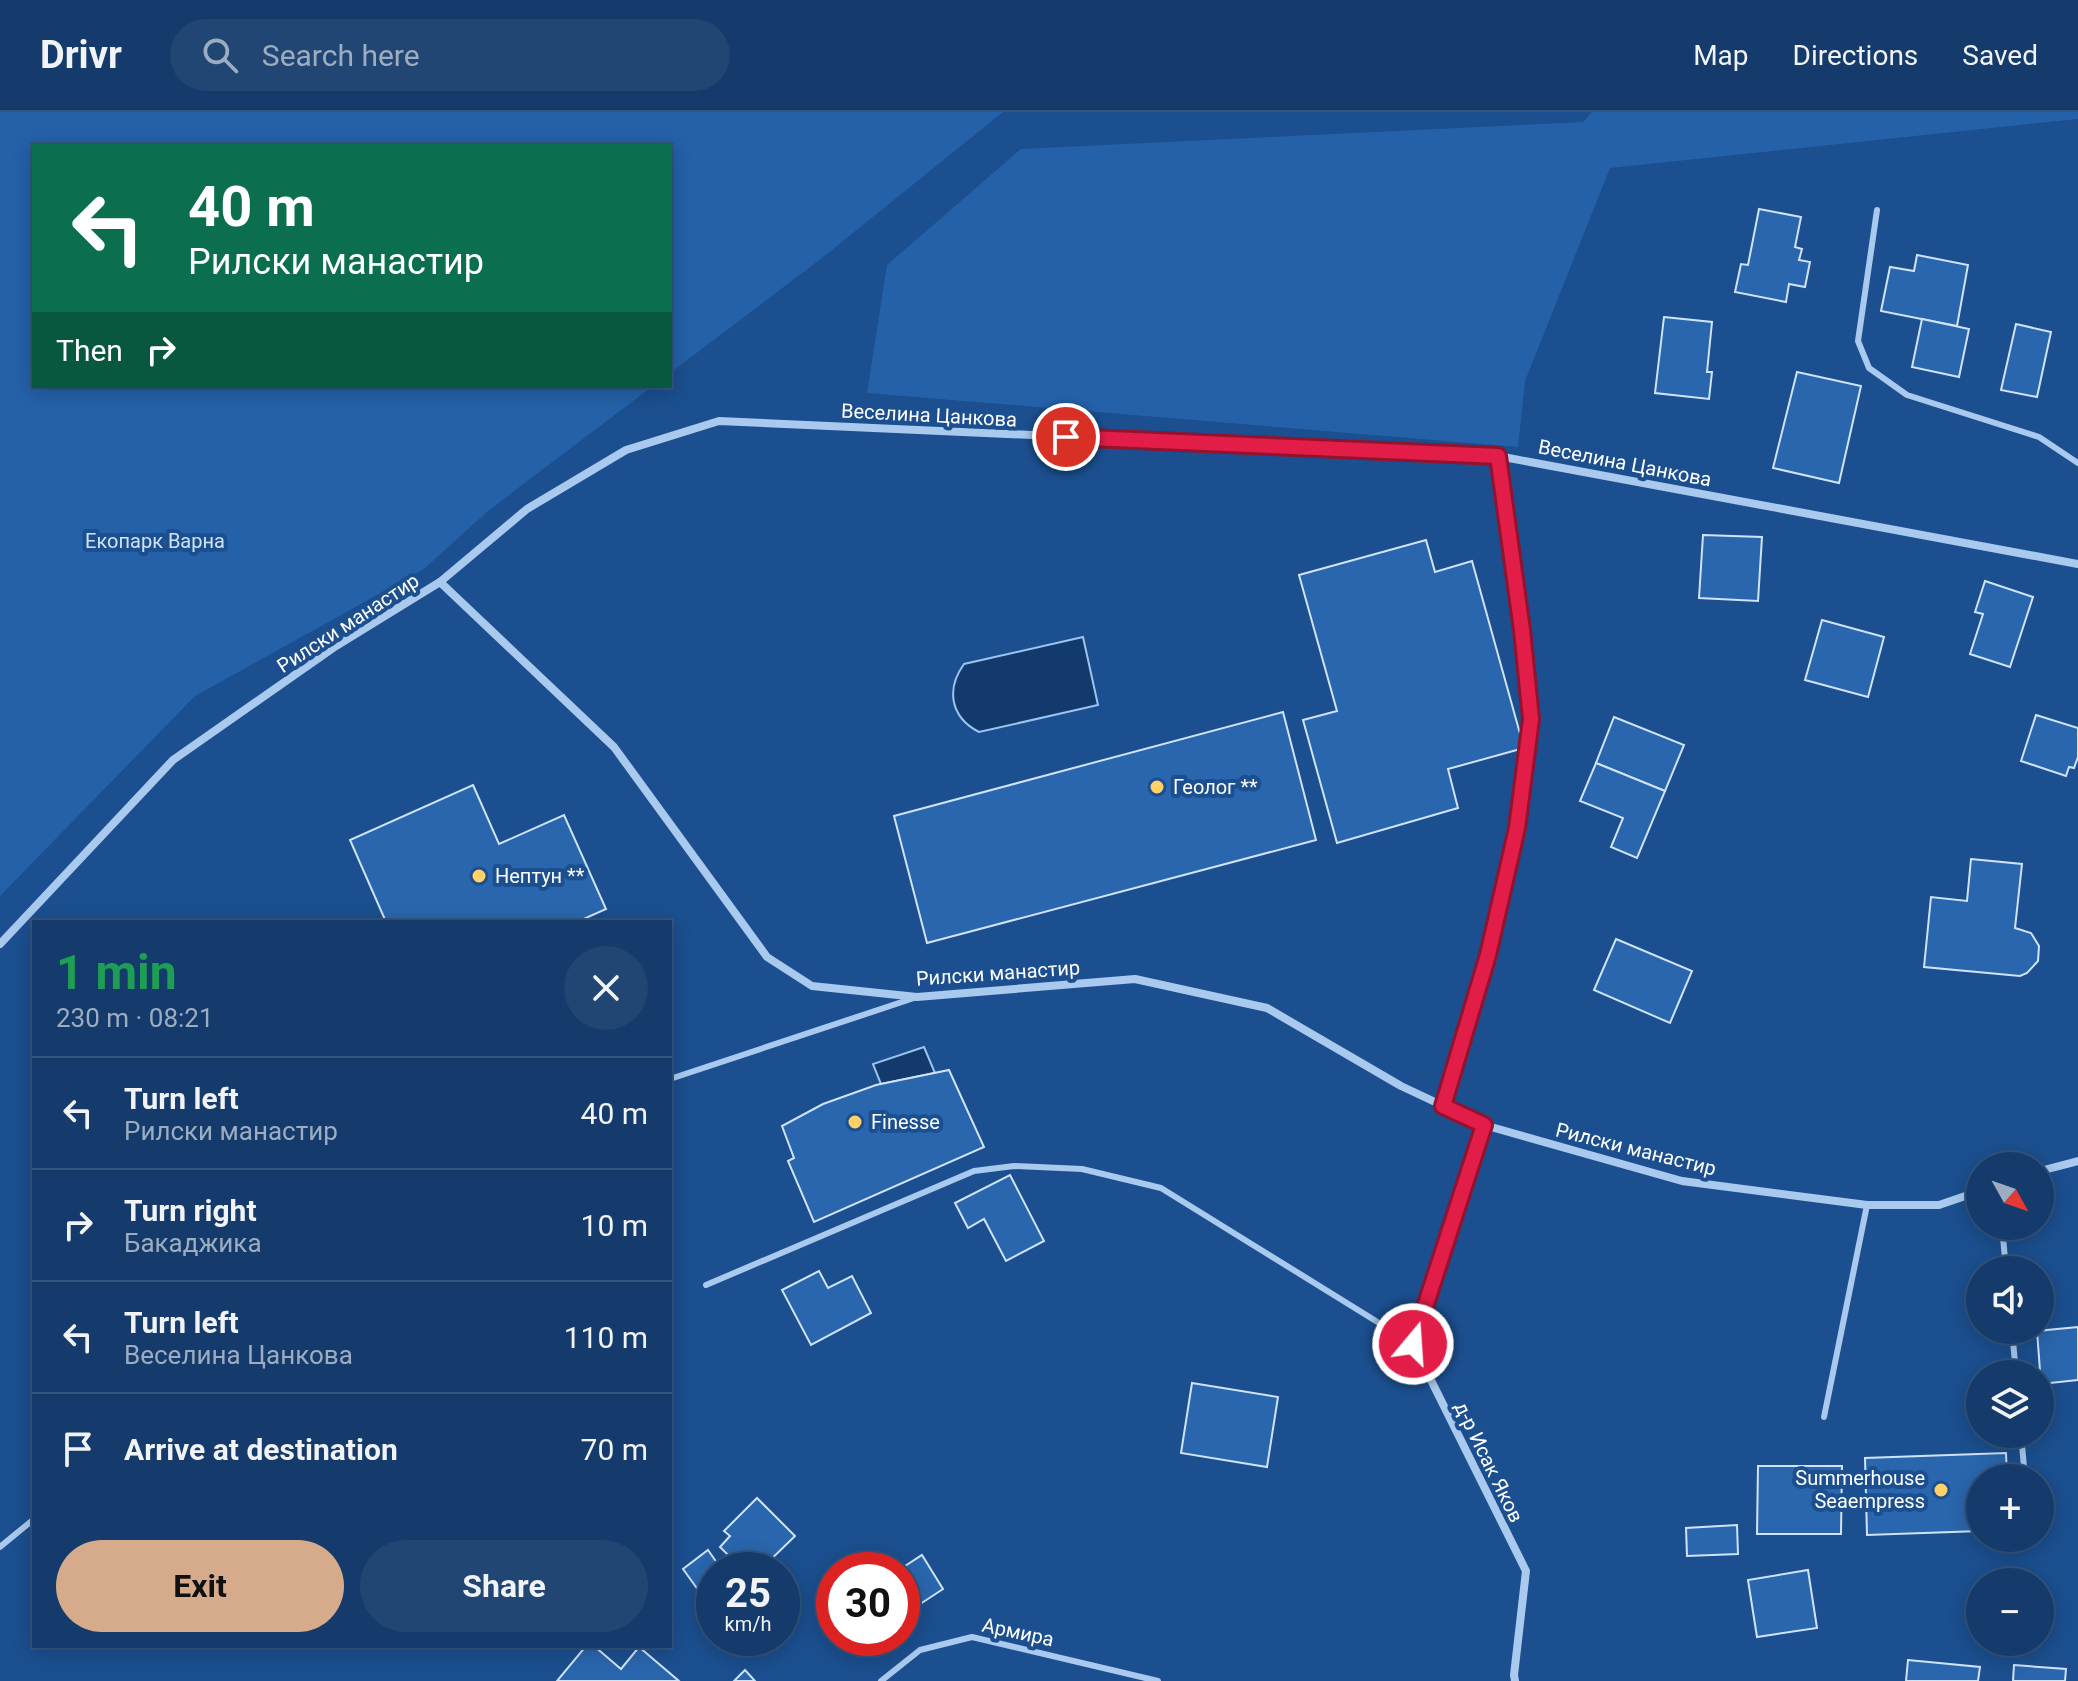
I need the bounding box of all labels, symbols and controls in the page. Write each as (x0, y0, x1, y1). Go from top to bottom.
search box (170, 19, 730, 91)
text: Drivr (40, 33, 122, 77)
icon: search (198, 33, 242, 77)
text: Search here (262, 38, 420, 73)
text: Map (1693, 39, 1749, 72)
text: Directions (1793, 39, 1918, 72)
text: Saved (1962, 39, 2038, 72)
text: 40 m (188, 174, 315, 240)
icon: left (56, 176, 160, 280)
text: Рилски манастир (188, 241, 484, 283)
icon: right (139, 328, 183, 372)
text: Then (56, 333, 123, 368)
street label: Веселина Цанкова (840, 398, 1018, 432)
pin (1032, 403, 1100, 471)
icon: arrive (1044, 415, 1088, 459)
street label: Веселина Цанкова (1536, 434, 1714, 492)
park label: Екопарк Варна (85, 529, 225, 553)
street label: Рилски манастир (272, 568, 424, 678)
place label: Геолог ** (1173, 775, 1258, 799)
marker: Геолог ** (1148, 778, 1166, 796)
place label: Нептун ** (495, 864, 585, 888)
marker: Нептун ** (470, 867, 488, 885)
text: 1 min (56, 944, 177, 1001)
button: close (564, 946, 648, 1030)
street label: Рилски манастир (915, 955, 1081, 991)
text: 230 m · 08:21 (56, 1003, 214, 1033)
text: Turn left (124, 1081, 239, 1116)
icon: left (56, 1091, 100, 1135)
text: 40 m (581, 1096, 648, 1131)
place label: Finesse (871, 1110, 940, 1134)
marker: Finesse (846, 1113, 864, 1131)
text: Рилски манастир (124, 1116, 338, 1146)
street label: Рилски манастир (1553, 1117, 1719, 1181)
north arrow (1966, 1152, 2054, 1240)
map controls (1966, 1152, 2054, 1656)
text: Turn right (124, 1193, 257, 1228)
icon: right (56, 1203, 100, 1247)
text: 10 m (581, 1208, 648, 1243)
text: Бакаджика (124, 1228, 262, 1258)
button: sound (1966, 1256, 2054, 1344)
position arrow (1371, 1302, 1455, 1386)
text: Turn left (124, 1305, 239, 1340)
icon: left (56, 1315, 100, 1359)
text: 110 m (564, 1320, 648, 1355)
text: Веселина Цанкова (124, 1340, 353, 1370)
button: layers (1966, 1360, 2054, 1448)
street label: д-р Исак Яков (1449, 1398, 1529, 1526)
icon: arrive (56, 1427, 100, 1471)
text: Arrive at destination (124, 1432, 398, 1467)
text: 70 m (581, 1432, 648, 1467)
button: + (1966, 1464, 2054, 1552)
place label: Summerhouse Seaempress (1795, 1466, 1925, 1513)
marker: Summerhouse Seaempress (1932, 1481, 1950, 1499)
button: Exit (56, 1540, 344, 1632)
button: Share (360, 1540, 648, 1632)
speed limit sign: 30 (816, 1552, 920, 1656)
button: − (1966, 1568, 2054, 1656)
text: 25 (725, 1570, 771, 1617)
text: km/h (725, 1612, 771, 1636)
street label: Армира (980, 1613, 1056, 1651)

